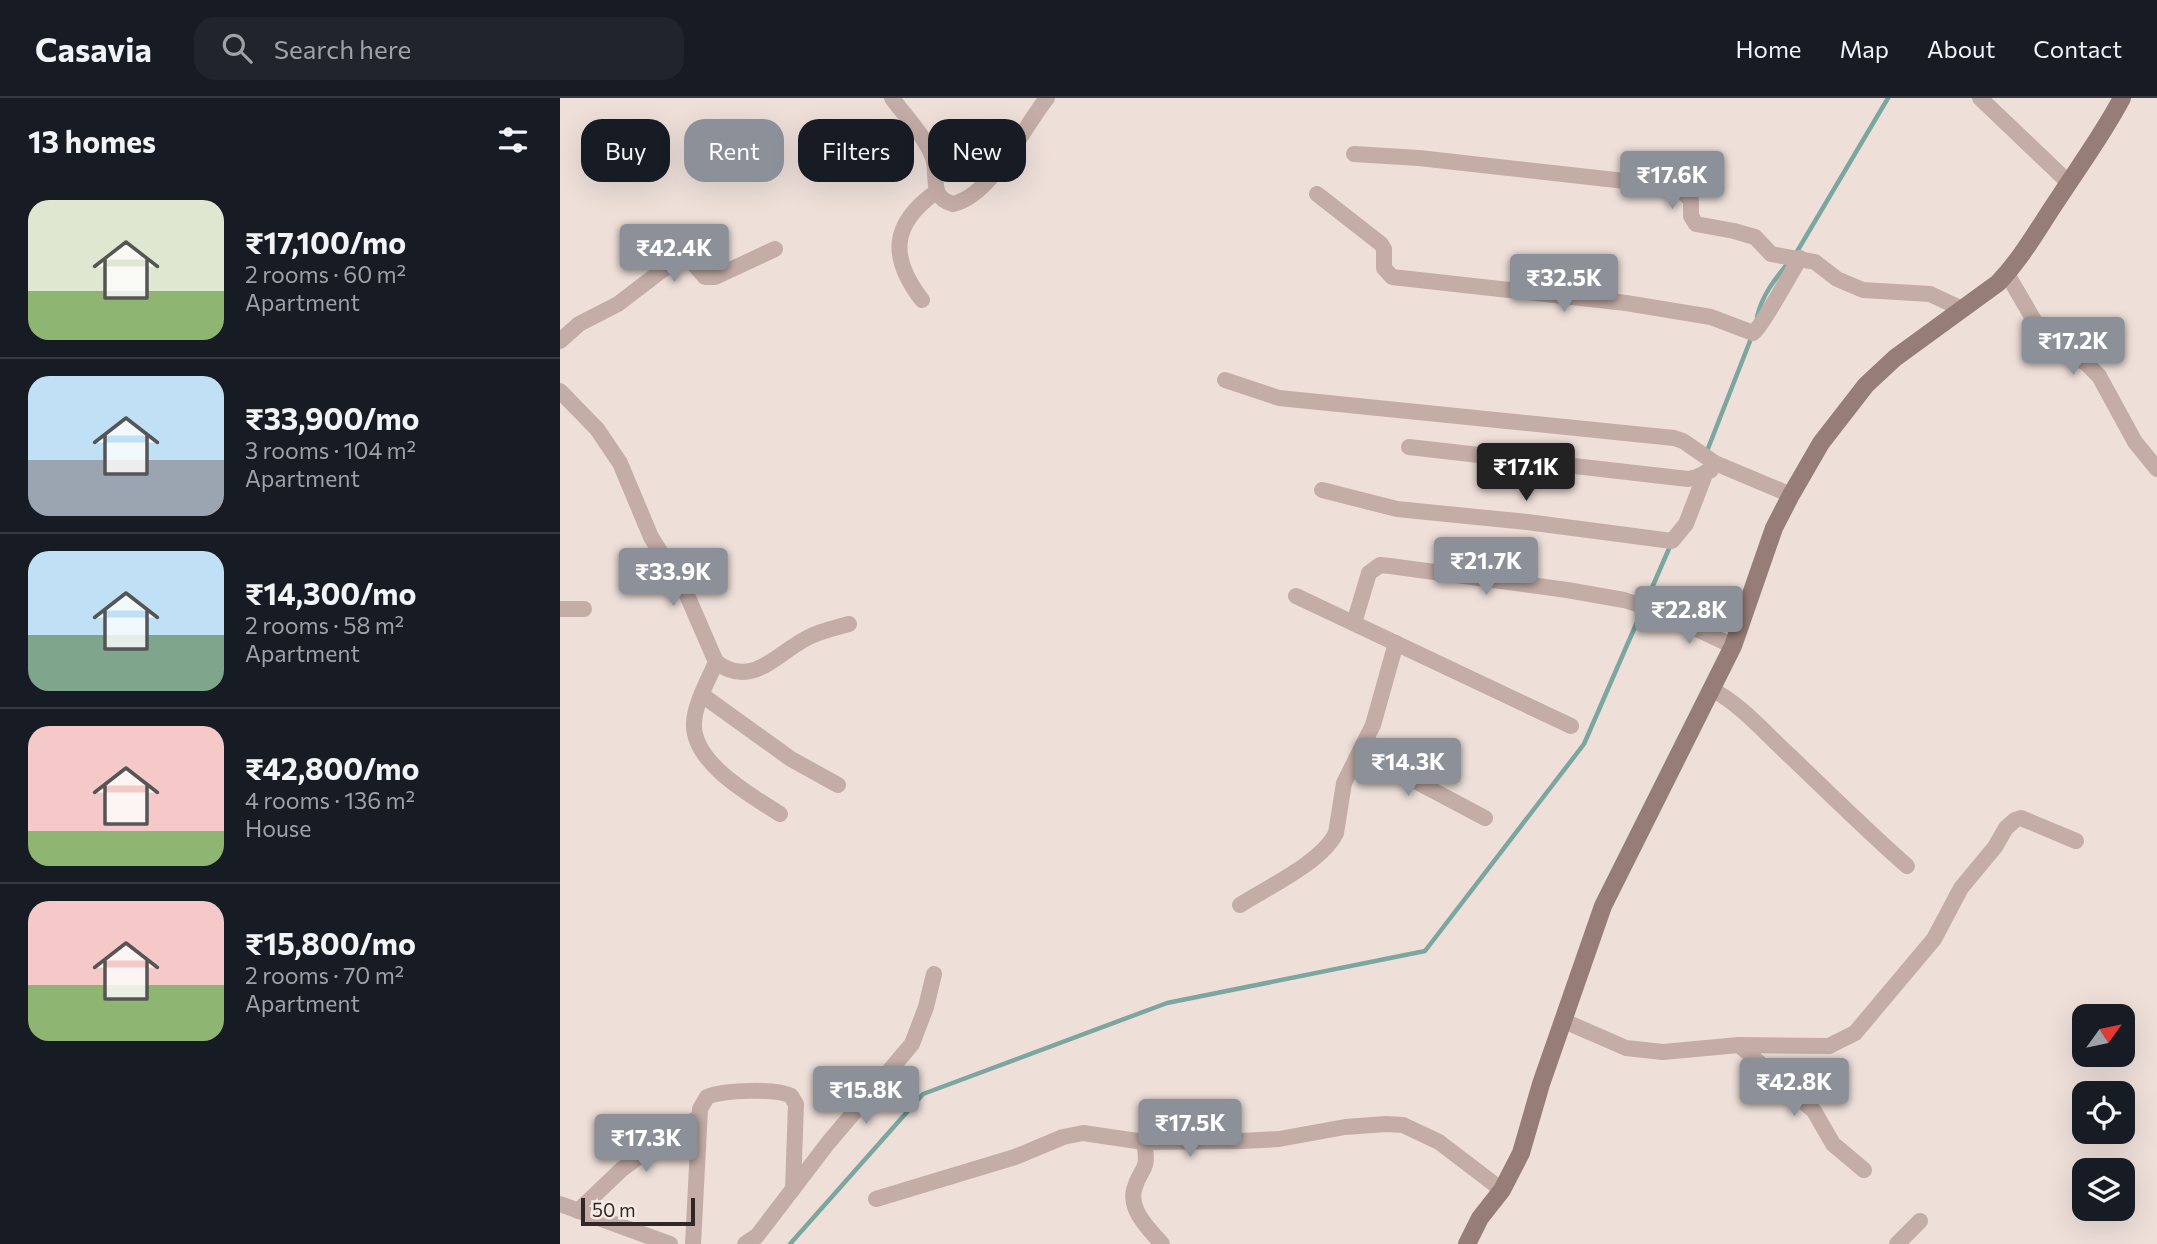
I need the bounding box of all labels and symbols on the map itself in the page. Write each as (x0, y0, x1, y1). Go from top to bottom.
pin: ₹17.6K (1615, 152, 1729, 211)
pin: ₹42.4K (617, 225, 731, 284)
pin: ₹32.5K (1507, 254, 1621, 314)
pin: ₹17.2K (2016, 317, 2130, 377)
pin: ₹17.1K (1469, 444, 1583, 503)
pin: ₹21.7K (1429, 538, 1543, 597)
pin: ₹33.9K (616, 548, 730, 608)
pin: ₹22.8K (1632, 587, 1746, 646)
pin: ₹14.3K (1351, 738, 1465, 798)
north arrow (2072, 1004, 2135, 1068)
pin: ₹42.8K (1737, 1058, 1851, 1118)
pin: ₹15.8K (809, 1066, 923, 1126)
pin: ₹17.5K (1133, 1100, 1247, 1159)
pin: ₹17.3K (589, 1114, 703, 1174)
scale bar (581, 1195, 695, 1227)

